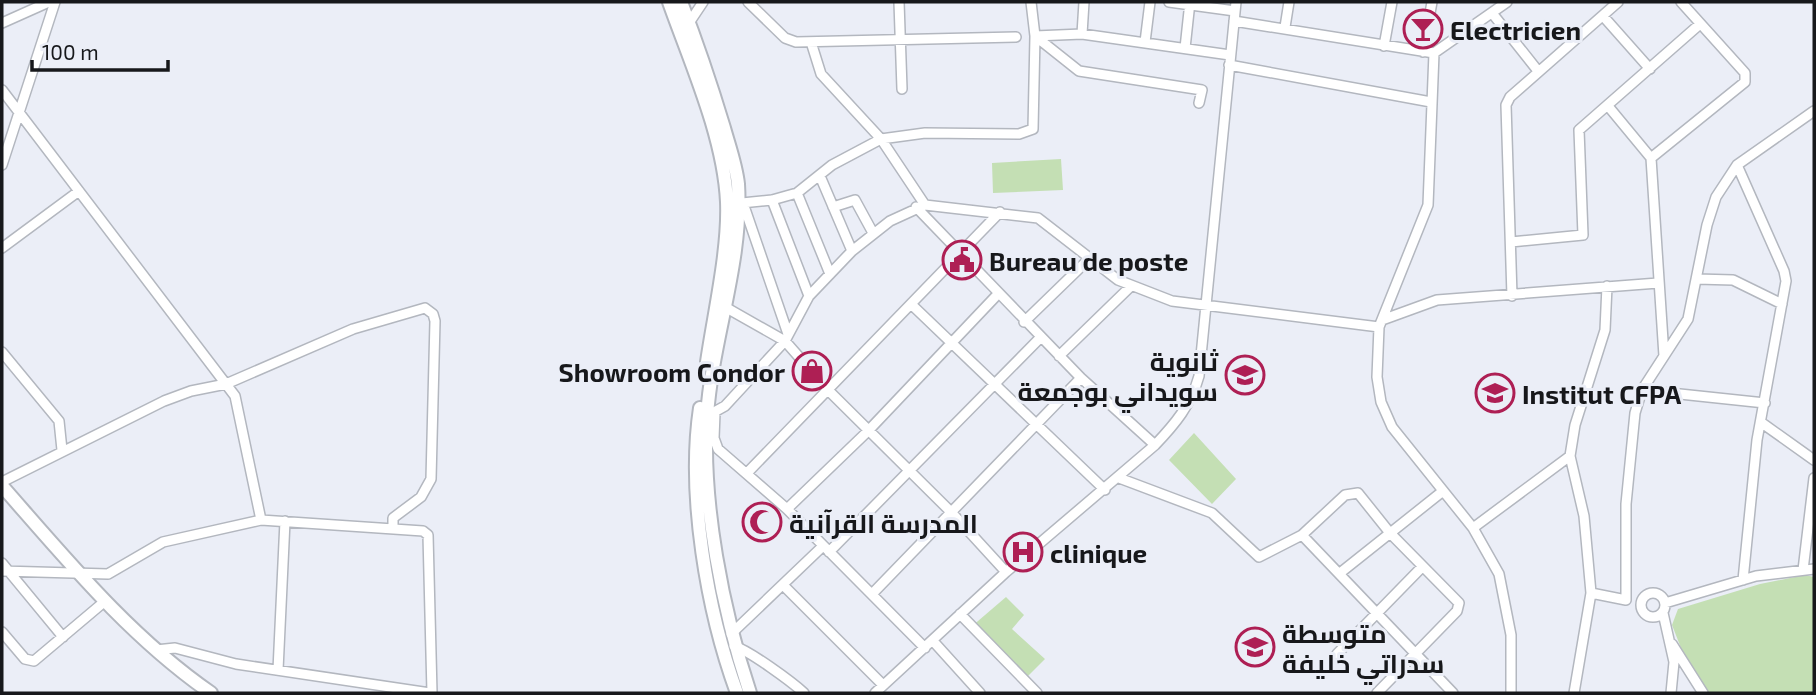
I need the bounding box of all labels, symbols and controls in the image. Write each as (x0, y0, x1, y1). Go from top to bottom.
bar icon: Electricien (1402, 8, 1444, 50)
place label: Electricien (1450, 14, 1581, 45)
scale bar (32, 28, 168, 72)
text: 100 m (42, 39, 99, 64)
public building icon: Bureau de poste (941, 239, 983, 281)
place label: Bureau de poste (989, 245, 1188, 276)
place label: ثانوية سويداني بوجمعة (1017, 345, 1218, 413)
shop icon: Showroom Condor (791, 350, 833, 392)
school or university icon: ثانوية سويداني بوجمعة (1224, 354, 1266, 396)
place label: Showroom Condor (559, 356, 785, 387)
school or university icon: Institut CFPA (1474, 372, 1516, 414)
place label: Institut CFPA (1522, 378, 1681, 409)
mosque icon: المدرسة القرآنية (741, 501, 783, 543)
place label: المدرسة القرآنية (789, 507, 978, 539)
hospital icon: clinique (1002, 531, 1044, 573)
place label: clinique (1050, 537, 1147, 568)
place label: متوسطة سدراتي خليفة (1282, 617, 1444, 685)
school or university icon: متوسطة سدراتي خليفة (1234, 626, 1276, 668)

